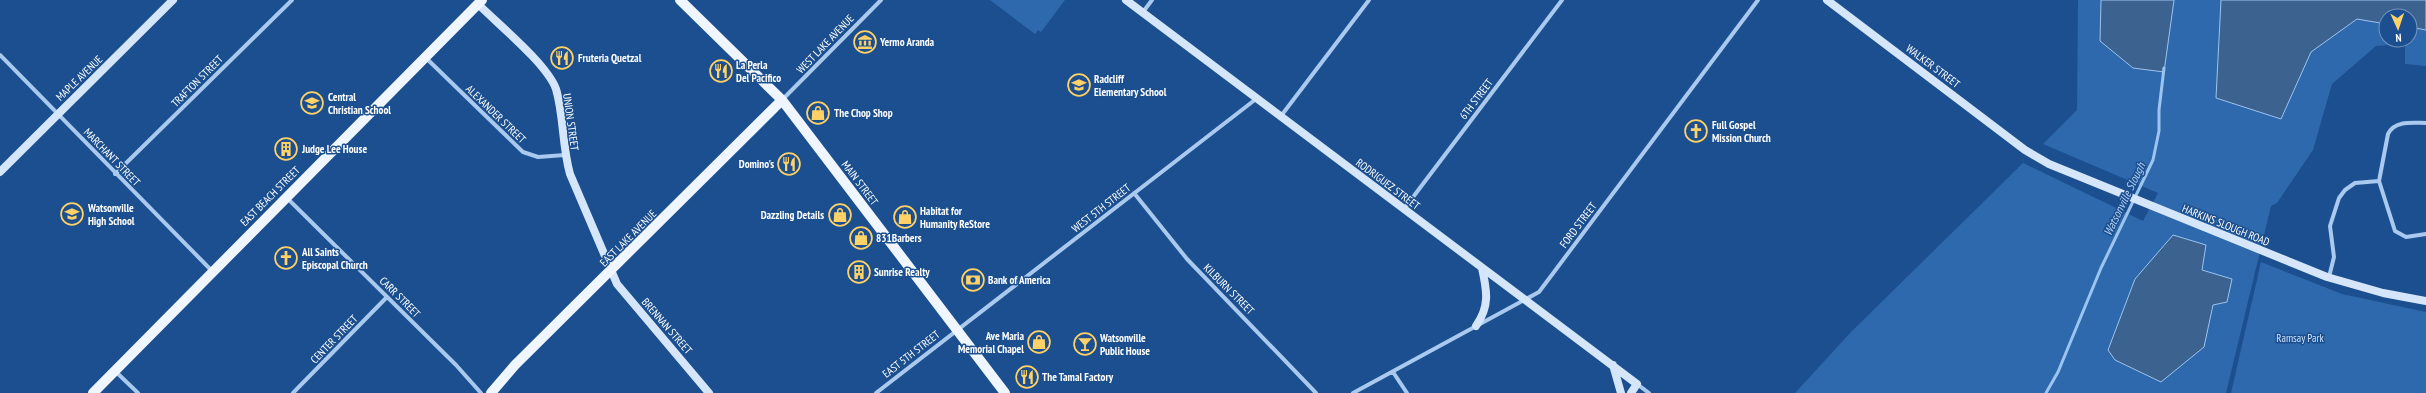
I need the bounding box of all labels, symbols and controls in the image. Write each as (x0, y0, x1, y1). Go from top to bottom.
north arrow (2378, 8, 2418, 48)
street label: WEST LAKE AVENUE (793, 11, 857, 76)
museum icon: Yermo Aranda (852, 29, 878, 55)
text: N (2395, 31, 2402, 45)
place label: Yermo Aranda (879, 35, 935, 49)
street label: WALKER STREET (1903, 41, 1963, 91)
restaurant icon: Fruteria Quetzal (549, 45, 575, 71)
place label: Fruteria Quetzal (578, 51, 642, 65)
street label: MAPLE AVENUE (53, 52, 105, 104)
street label: TRAFTON STREET (168, 52, 226, 110)
restaurant icon: La Perla Del Pacifico (708, 58, 734, 84)
place label: La Perla Del Pacifico (736, 58, 781, 85)
school or university icon: Radcliff Elementary School (1066, 72, 1092, 98)
place label: Radcliff Elementary School (1094, 72, 1167, 99)
street label: 6TH STREET (1456, 76, 1496, 122)
street label: ALEXANDER STREET (463, 82, 529, 146)
school or university icon: Central Christian School (299, 90, 325, 116)
place label: Central Christian School (328, 90, 391, 117)
street label: UNION STREET (560, 92, 582, 152)
shop icon: The Chop Shop (805, 100, 831, 126)
place label: The Chop Shop (834, 106, 893, 120)
church icon: Full Gospel Mission Church (1683, 118, 1709, 144)
place label: Full Gospel Mission Church (1712, 118, 1771, 145)
street label: MARCHANT STREET (81, 125, 143, 189)
building icon: Judge Lee House (273, 136, 299, 162)
place label: Judge Lee House (301, 142, 367, 156)
restaurant icon: Domino's (776, 151, 802, 177)
street label: RODRIGUEZ STREET (1353, 155, 1423, 213)
place label: Domino's (739, 157, 774, 171)
street label: MAIN STREET (839, 158, 881, 208)
water label: Watsonville Slough (2100, 159, 2148, 238)
street label: EAST BEACH STREET (237, 163, 303, 229)
street label: WEST 5TH STREET (1069, 181, 1133, 235)
street label: FORD STREET (1556, 199, 1600, 250)
school or university icon: Watsonville High School (59, 201, 85, 227)
place label: Watsonville High School (87, 201, 135, 228)
street label: HARKINS SLOUGH ROAD (2180, 201, 2272, 249)
shop icon: Dazzling Details (827, 202, 853, 228)
shop icon: Habitat for Humanity ReStore (892, 204, 918, 230)
place label: Habitat for Humanity ReStore (920, 204, 990, 231)
street label: EAST LAKE AVENUE (597, 207, 659, 269)
place label: Dazzling Details (761, 208, 824, 222)
shop icon: 831Barbers (848, 225, 874, 251)
place label: 831Barbers (876, 231, 922, 245)
church icon: All Saints Episcopal Church (273, 245, 299, 271)
place label: All Saints Episcopal Church (301, 245, 368, 272)
building icon: Sunrise Realty (846, 259, 872, 285)
street label: KILBURN STREET (1201, 261, 1257, 317)
place label: Sunrise Realty (874, 265, 930, 279)
bank icon: Bank of America (960, 267, 986, 293)
place label: Bank of America (988, 273, 1051, 287)
street label: CARR STREET (377, 274, 423, 320)
street label: BRENNAN STREET (639, 295, 695, 357)
street label: CENTER STREET (307, 312, 361, 366)
street label: EAST 5TH STREET (880, 327, 943, 381)
place label: Ave Maria Memorial Chapel (958, 329, 1024, 356)
shop icon: Ave Maria Memorial Chapel (1026, 329, 1052, 355)
bar icon: Watsonville Public House (1072, 331, 1098, 357)
place label: Watsonville Public House (1099, 331, 1150, 358)
park label: Ramsay Park (2276, 331, 2324, 345)
restaurant icon: The Tamal Factory (1014, 364, 1040, 390)
place label: The Tamal Factory (1042, 370, 1114, 384)

